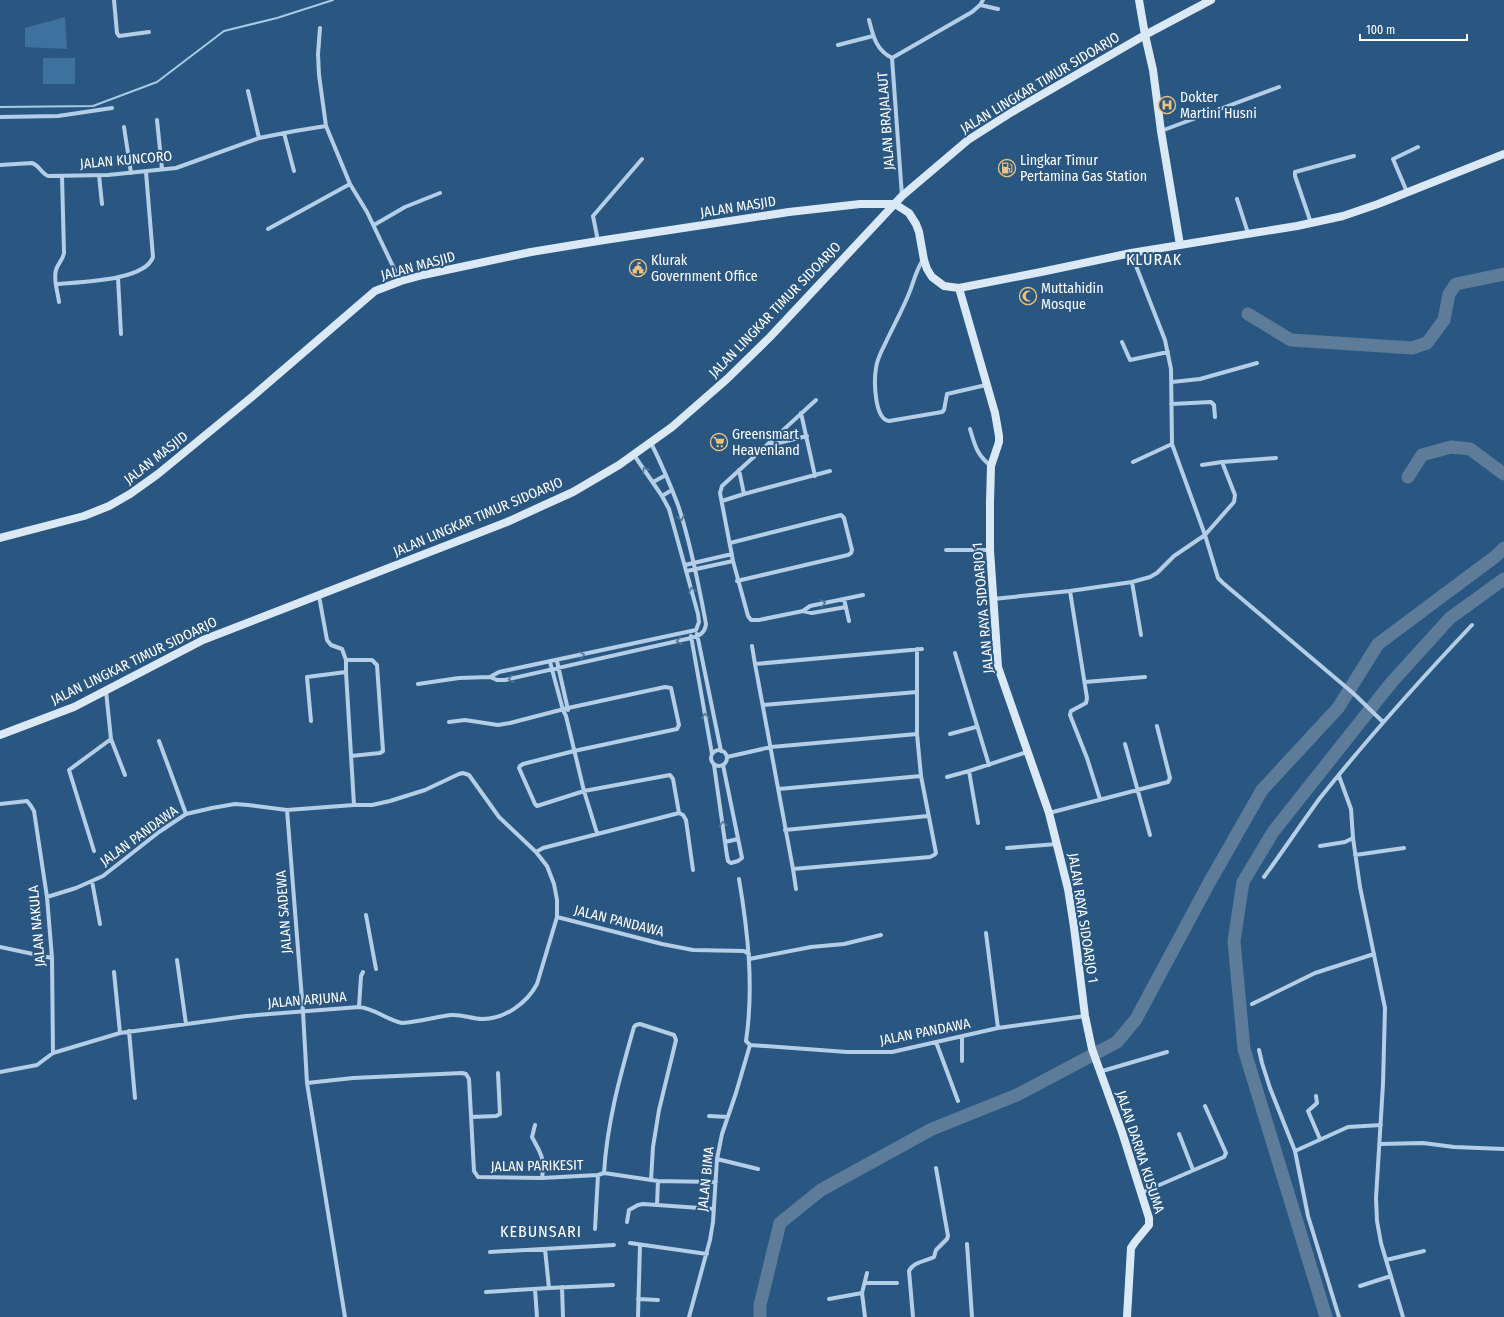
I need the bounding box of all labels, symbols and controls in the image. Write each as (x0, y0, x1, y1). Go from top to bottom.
scale bar (1360, 16, 1467, 42)
text: 100 m (1366, 23, 1395, 37)
street label: JALAN LINGKAR TIMUR SIDOARJO (957, 29, 1123, 137)
street label: JALAN BRAJALAUT (874, 71, 898, 171)
place label: Dokter Martini Husni (1180, 89, 1257, 122)
hospital icon: Dokter Martini Husni (1157, 95, 1177, 115)
street label: JALAN KUNCORO (79, 147, 173, 172)
place label: Lingkar Timur Pertamina Gas Station (1020, 152, 1147, 185)
fuel station icon: Lingkar Timur Pertamina Gas Station (997, 158, 1017, 178)
street label: JALAN MASJID (699, 193, 777, 221)
street label: JALAN LINGKAR TIMUR SIDOARJO (705, 238, 845, 382)
street label: JALAN MASJID (379, 248, 457, 284)
district label: KLURAK (1126, 250, 1182, 269)
place label: Klurak Government Office (651, 252, 758, 285)
public building icon: Klurak Government Office (628, 258, 648, 278)
place label: Muttahidin Mosque (1041, 280, 1104, 313)
mosque icon: Muttahidin Mosque (1018, 286, 1038, 306)
place label: Greensmart Heavenland (732, 426, 800, 459)
street label: JALAN MASJID (121, 428, 191, 488)
supermarket icon: Greensmart Heavenland (709, 432, 729, 452)
one-way arrow (642, 467, 650, 474)
street label: JALAN LINGKAR TIMUR SIDOARJO (391, 473, 566, 561)
one-way arrow (677, 515, 685, 521)
street label: JALAN RAYA SIDOARJO 1 (969, 542, 997, 674)
one-way arrow (688, 587, 696, 593)
one-way arrow (820, 600, 826, 608)
street label: JALAN LINGKAR TIMUR SIDOARJO (48, 613, 220, 709)
one-way arrow (676, 636, 682, 644)
one-way arrow (579, 652, 586, 660)
one-way arrow (508, 674, 514, 682)
one-way arrow (701, 713, 710, 719)
street label: JALAN PANDAWA (97, 802, 182, 870)
one-way arrow (719, 821, 728, 827)
street label: JALAN RAYA SIDOARJO 1 (1064, 852, 1102, 984)
street label: JALAN SADEWA (273, 869, 295, 954)
street label: JALAN NAKULA (25, 884, 49, 967)
street label: JALAN PANDAWA (572, 902, 666, 941)
street label: JALAN ARJUNA (267, 988, 348, 1012)
street label: JALAN PANDAWA (878, 1015, 972, 1049)
street label: JALAN DARMA KUSUMA (1112, 1088, 1168, 1216)
street label: JALAN BIMA (694, 1145, 718, 1212)
street label: JALAN PARIKESIT (491, 1157, 584, 1175)
district label: KEBUNSARI (500, 1222, 582, 1241)

